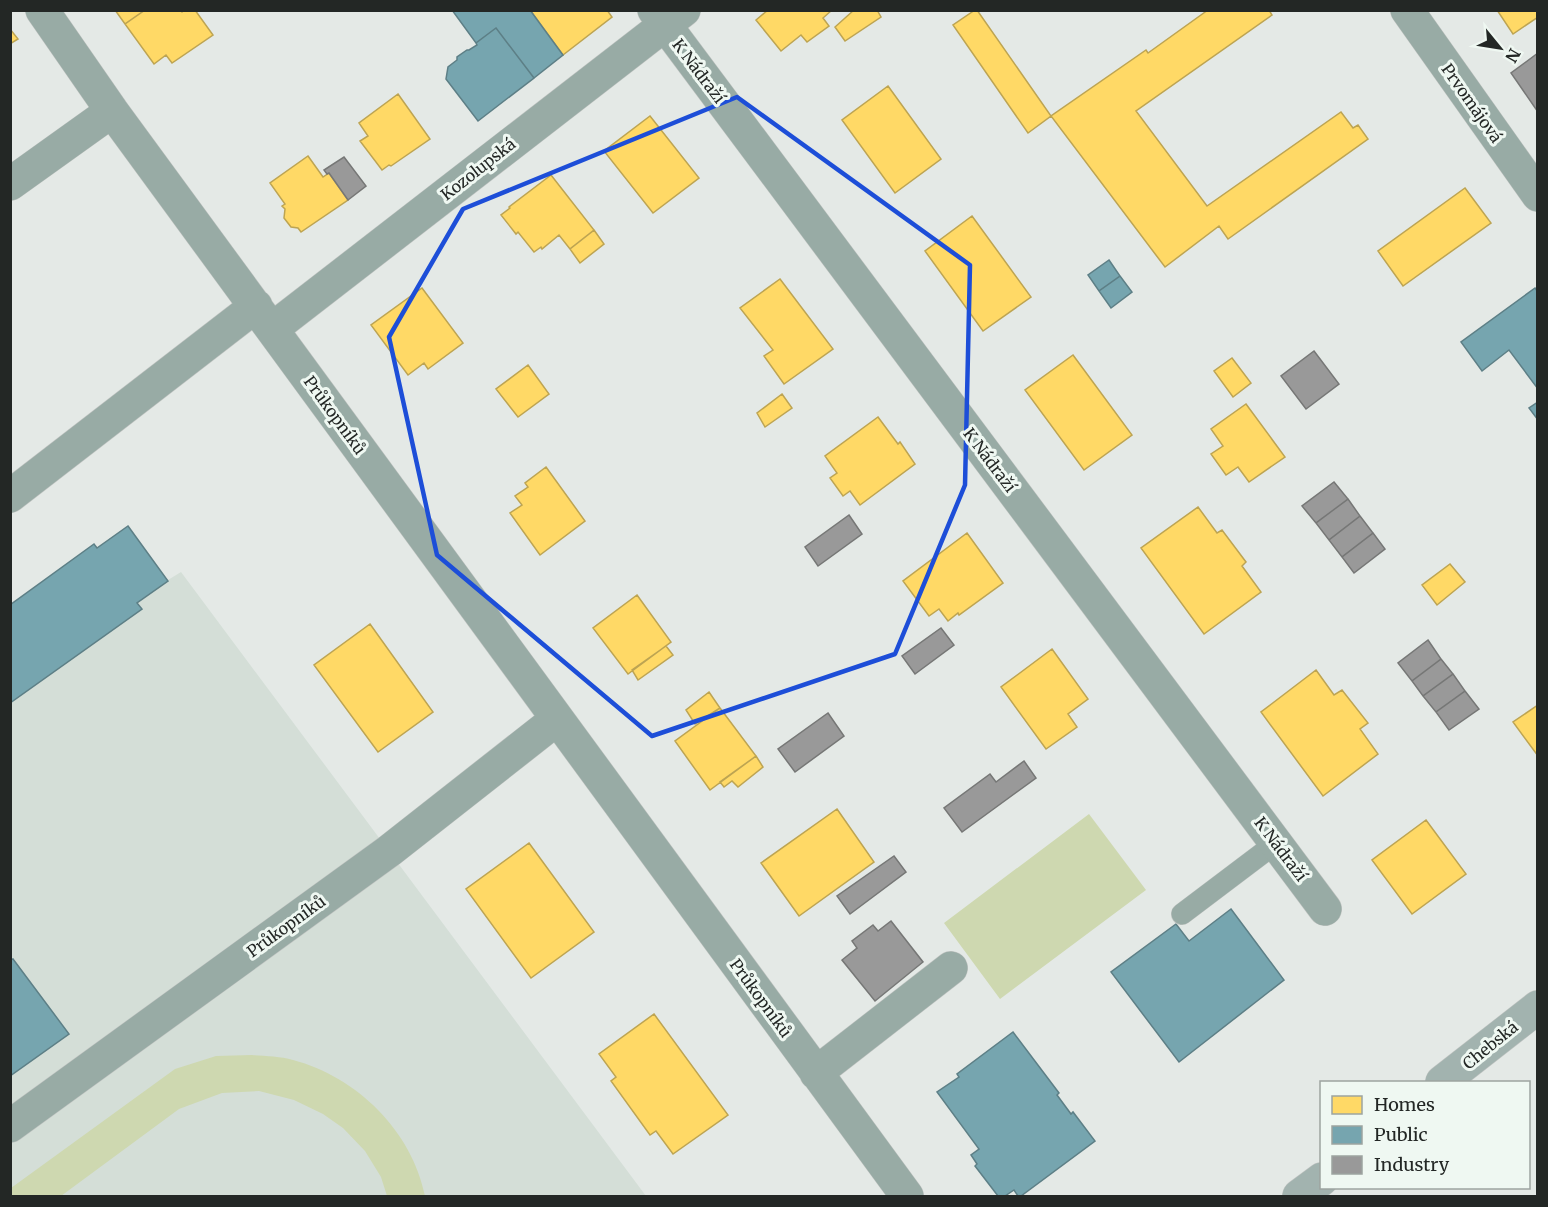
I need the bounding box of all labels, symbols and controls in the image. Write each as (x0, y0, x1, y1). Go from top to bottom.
north arrow (1470, 18, 1530, 78)
street label: K Nádraží (668, 35, 730, 108)
text: N (1501, 45, 1525, 66)
street label: Prvomájová (1437, 60, 1507, 147)
street label: Kozolupská (437, 133, 520, 204)
street label: Průkopníků (300, 372, 370, 458)
street label: K Nádraží (959, 424, 1021, 497)
street label: K Nádraží (1250, 813, 1312, 886)
street label: Průkopníků (243, 891, 329, 961)
street label: Průkopníků (726, 955, 796, 1041)
street label: Chebská (1458, 1016, 1522, 1073)
legend (1320, 1081, 1530, 1189)
text: Homes (1374, 1093, 1435, 1116)
text: Public (1374, 1123, 1428, 1146)
text: Industry (1374, 1153, 1450, 1176)

